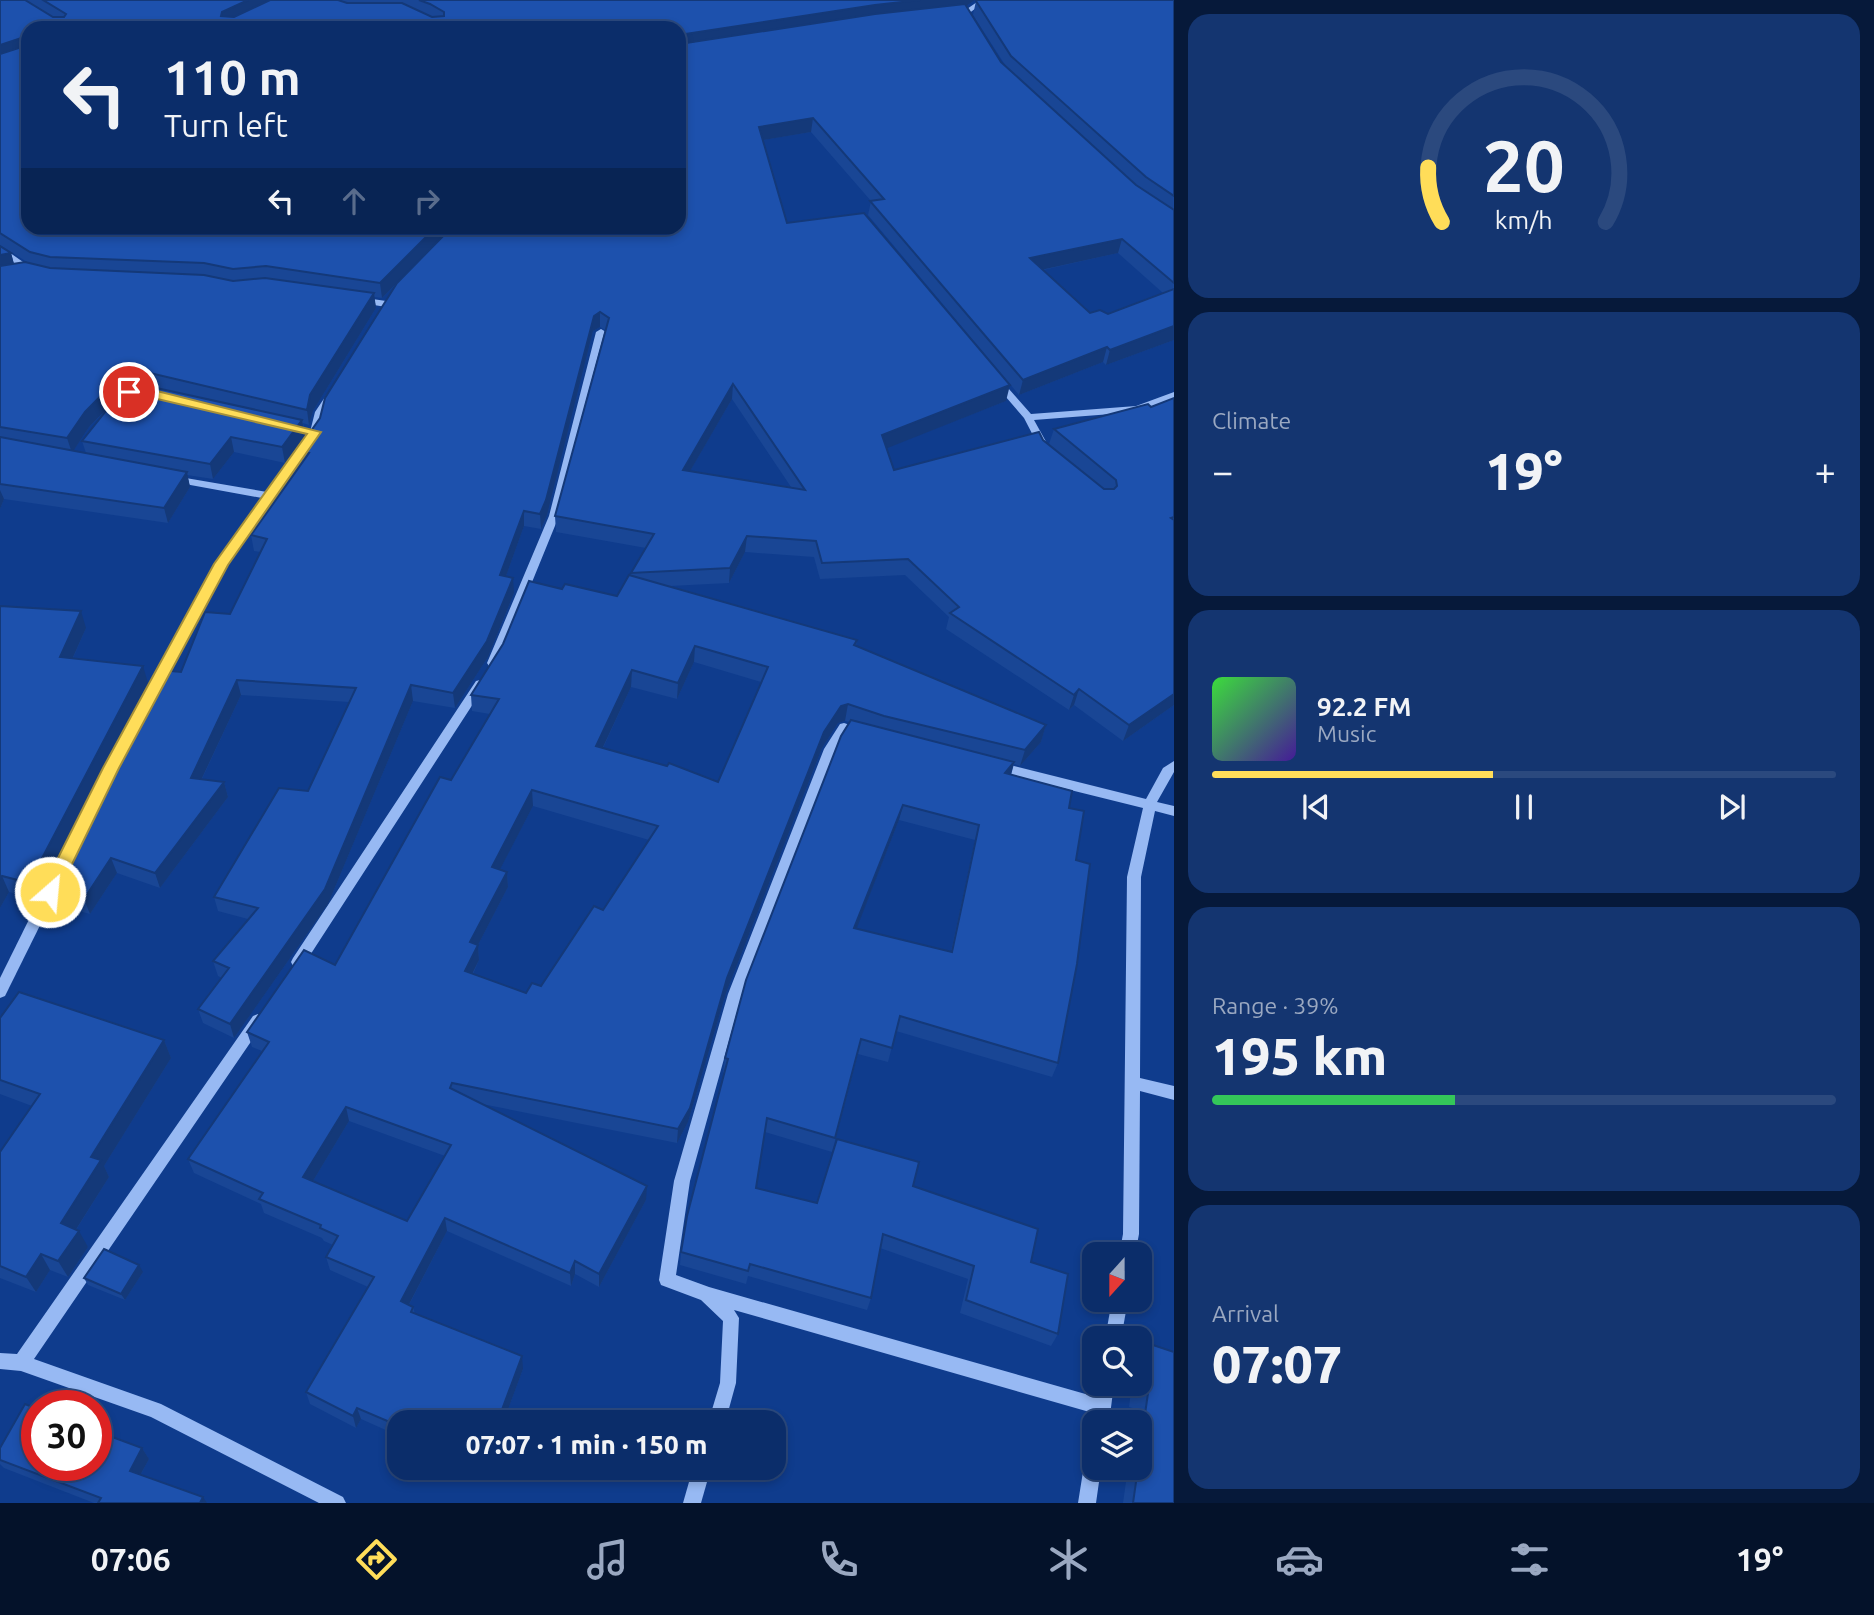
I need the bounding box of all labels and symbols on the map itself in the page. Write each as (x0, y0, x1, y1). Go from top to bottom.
pin (99, 362, 159, 422)
position arrow (13, 855, 87, 929)
north arrow (1082, 1242, 1152, 1312)
speed limit sign: 30 (21, 1390, 112, 1481)

